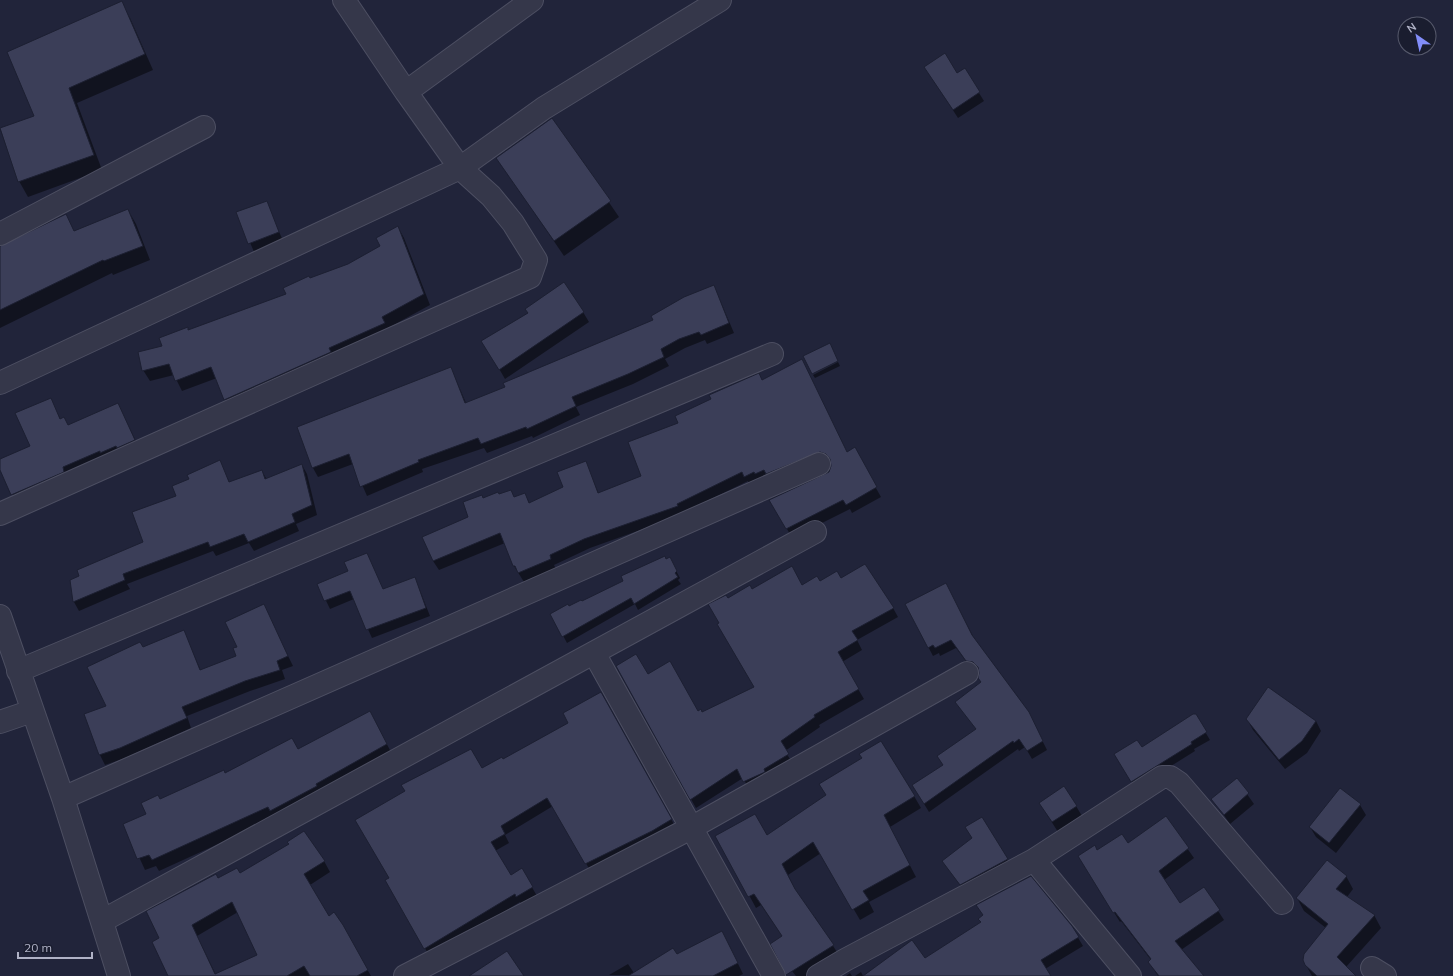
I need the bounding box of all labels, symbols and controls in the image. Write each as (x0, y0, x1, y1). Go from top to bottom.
north arrow (1397, 16, 1437, 56)
text: N (1404, 20, 1419, 36)
scale bar (18, 934, 92, 960)
text: 20 m (24, 940, 52, 955)

